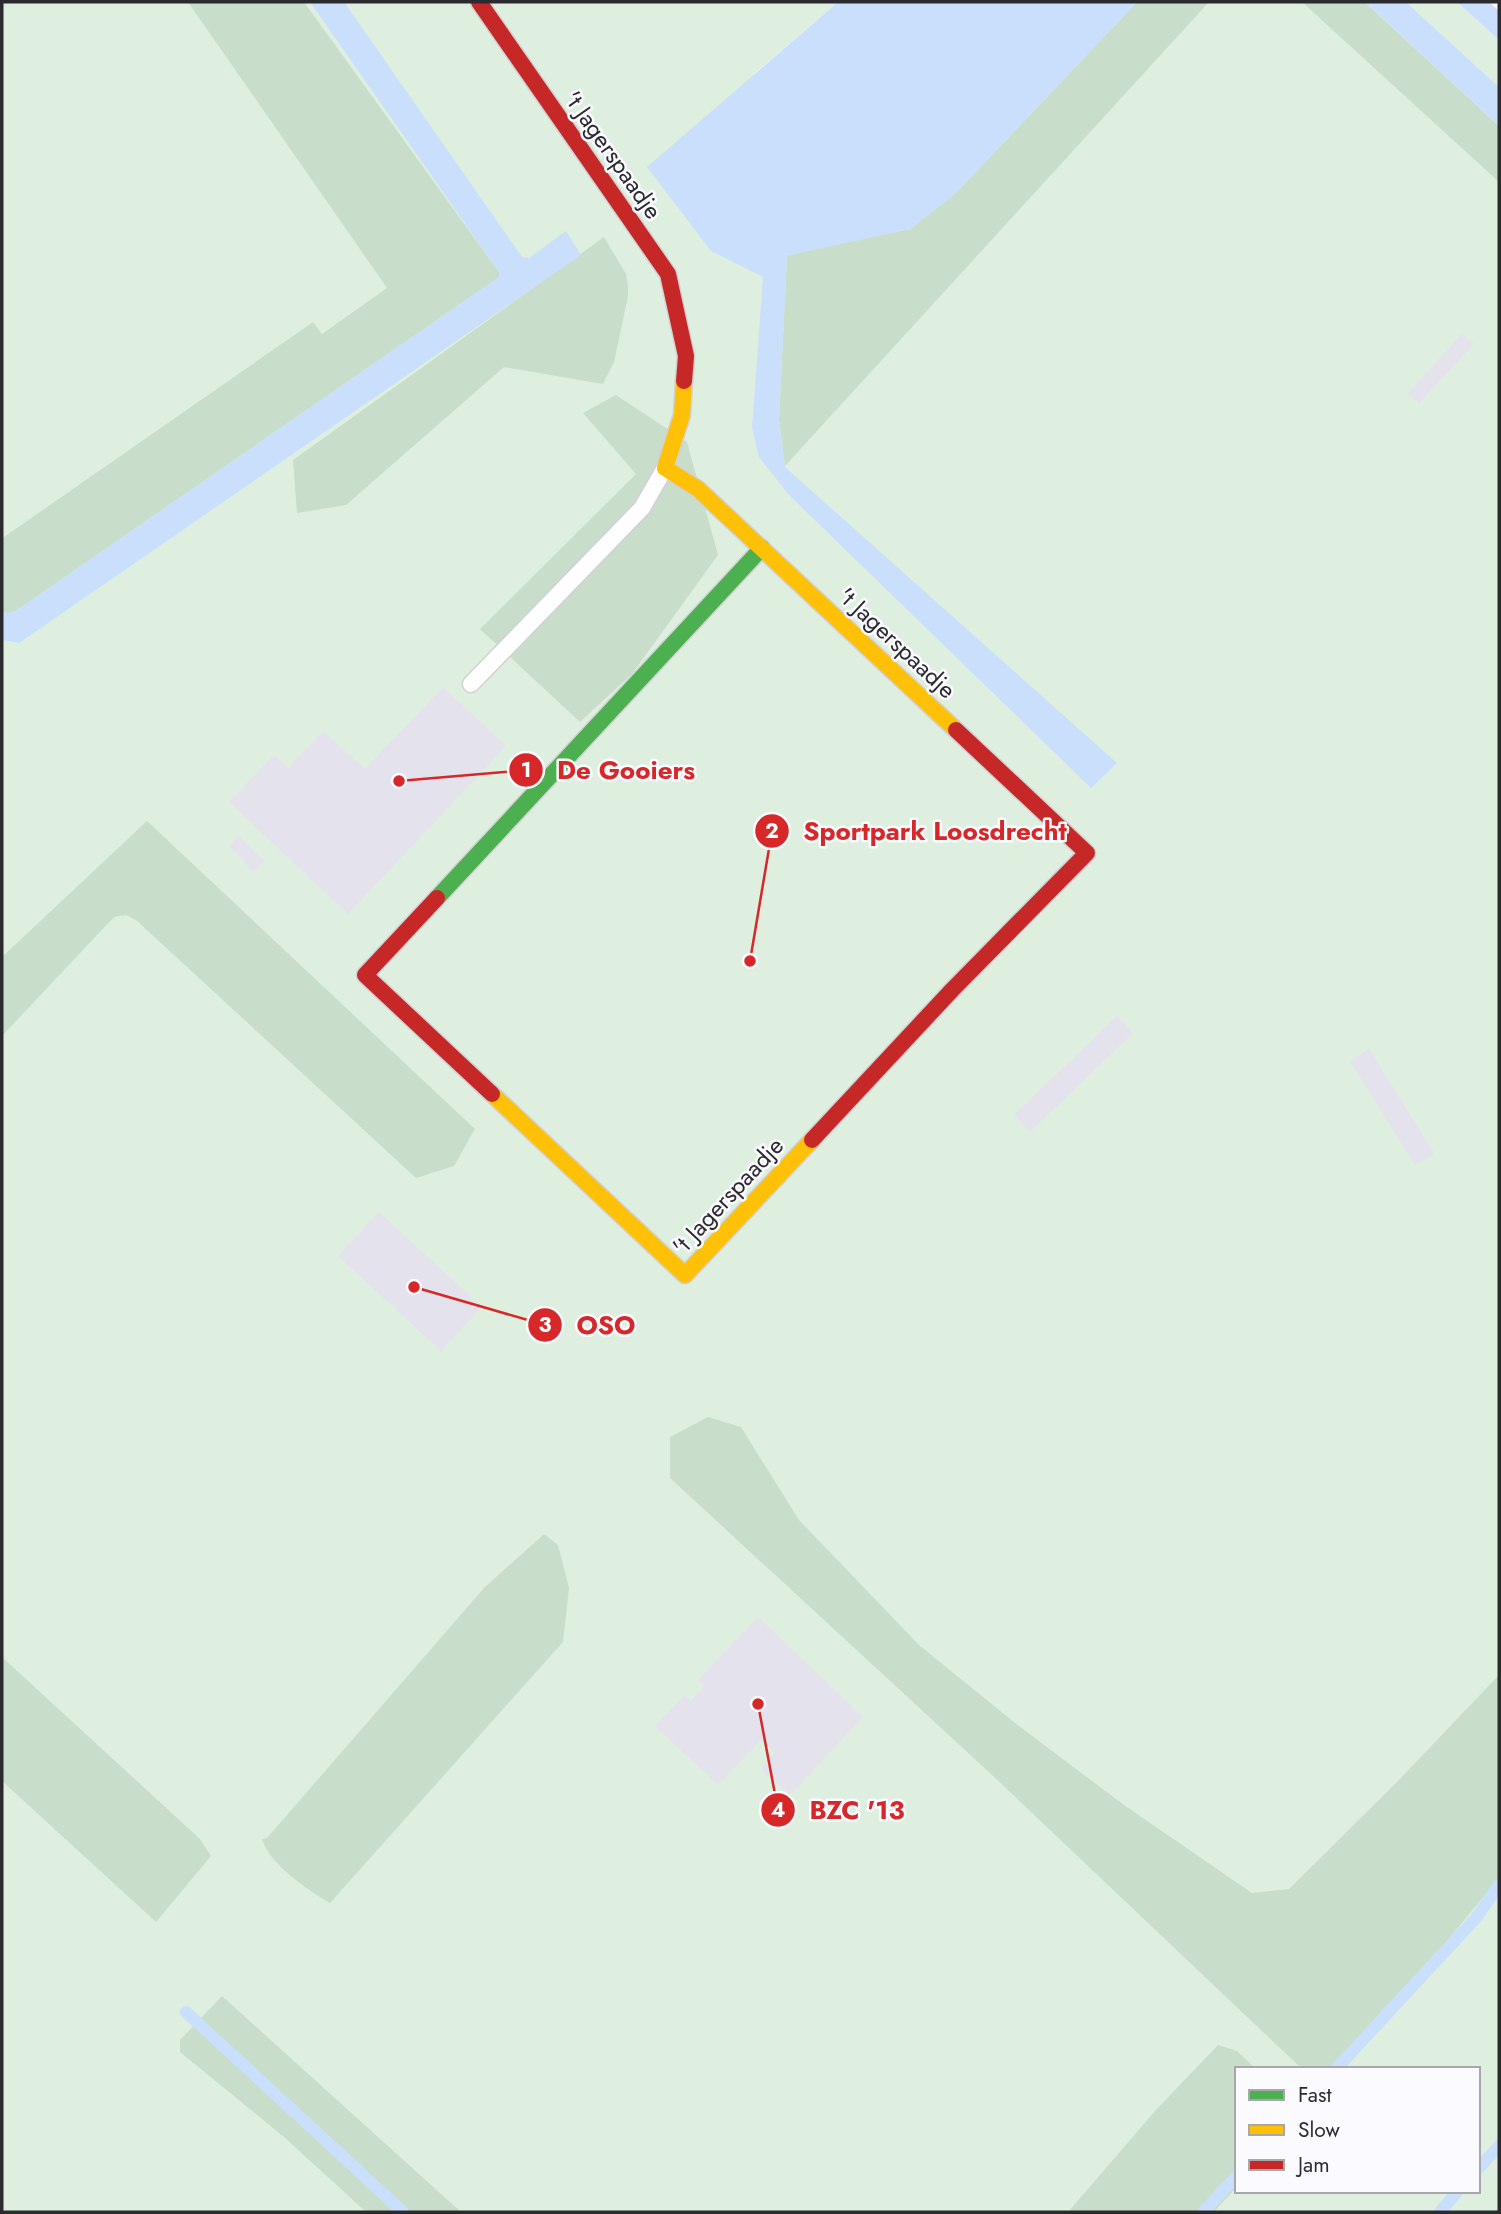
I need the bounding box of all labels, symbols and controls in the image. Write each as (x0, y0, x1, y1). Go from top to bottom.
street label: 't Jagerspaadje (556, 83, 671, 226)
street label: 't Jagerspaadje (831, 579, 964, 707)
callout: De Gooiers (508, 747, 709, 794)
text: De Gooiers (557, 751, 695, 789)
text: 1 (521, 755, 531, 785)
callout: Sportpark Loosdrecht (755, 808, 1081, 855)
text: Sportpark Loosdrecht (803, 812, 1067, 850)
text: 2 (765, 816, 779, 846)
street label: 't Jagerspaadje (664, 1129, 792, 1262)
callout: OSO (528, 1302, 650, 1349)
text: OSO (577, 1306, 635, 1344)
text: 3 (538, 1310, 552, 1340)
callout: BZC '13 (760, 1787, 918, 1834)
text: BZC '13 (809, 1791, 905, 1829)
text: 4 (771, 1795, 785, 1825)
legend (1235, 2067, 1480, 2193)
text: Fast (1298, 2080, 1331, 2110)
text: Slow (1298, 2115, 1340, 2145)
text: Jam (1295, 2150, 1330, 2180)

